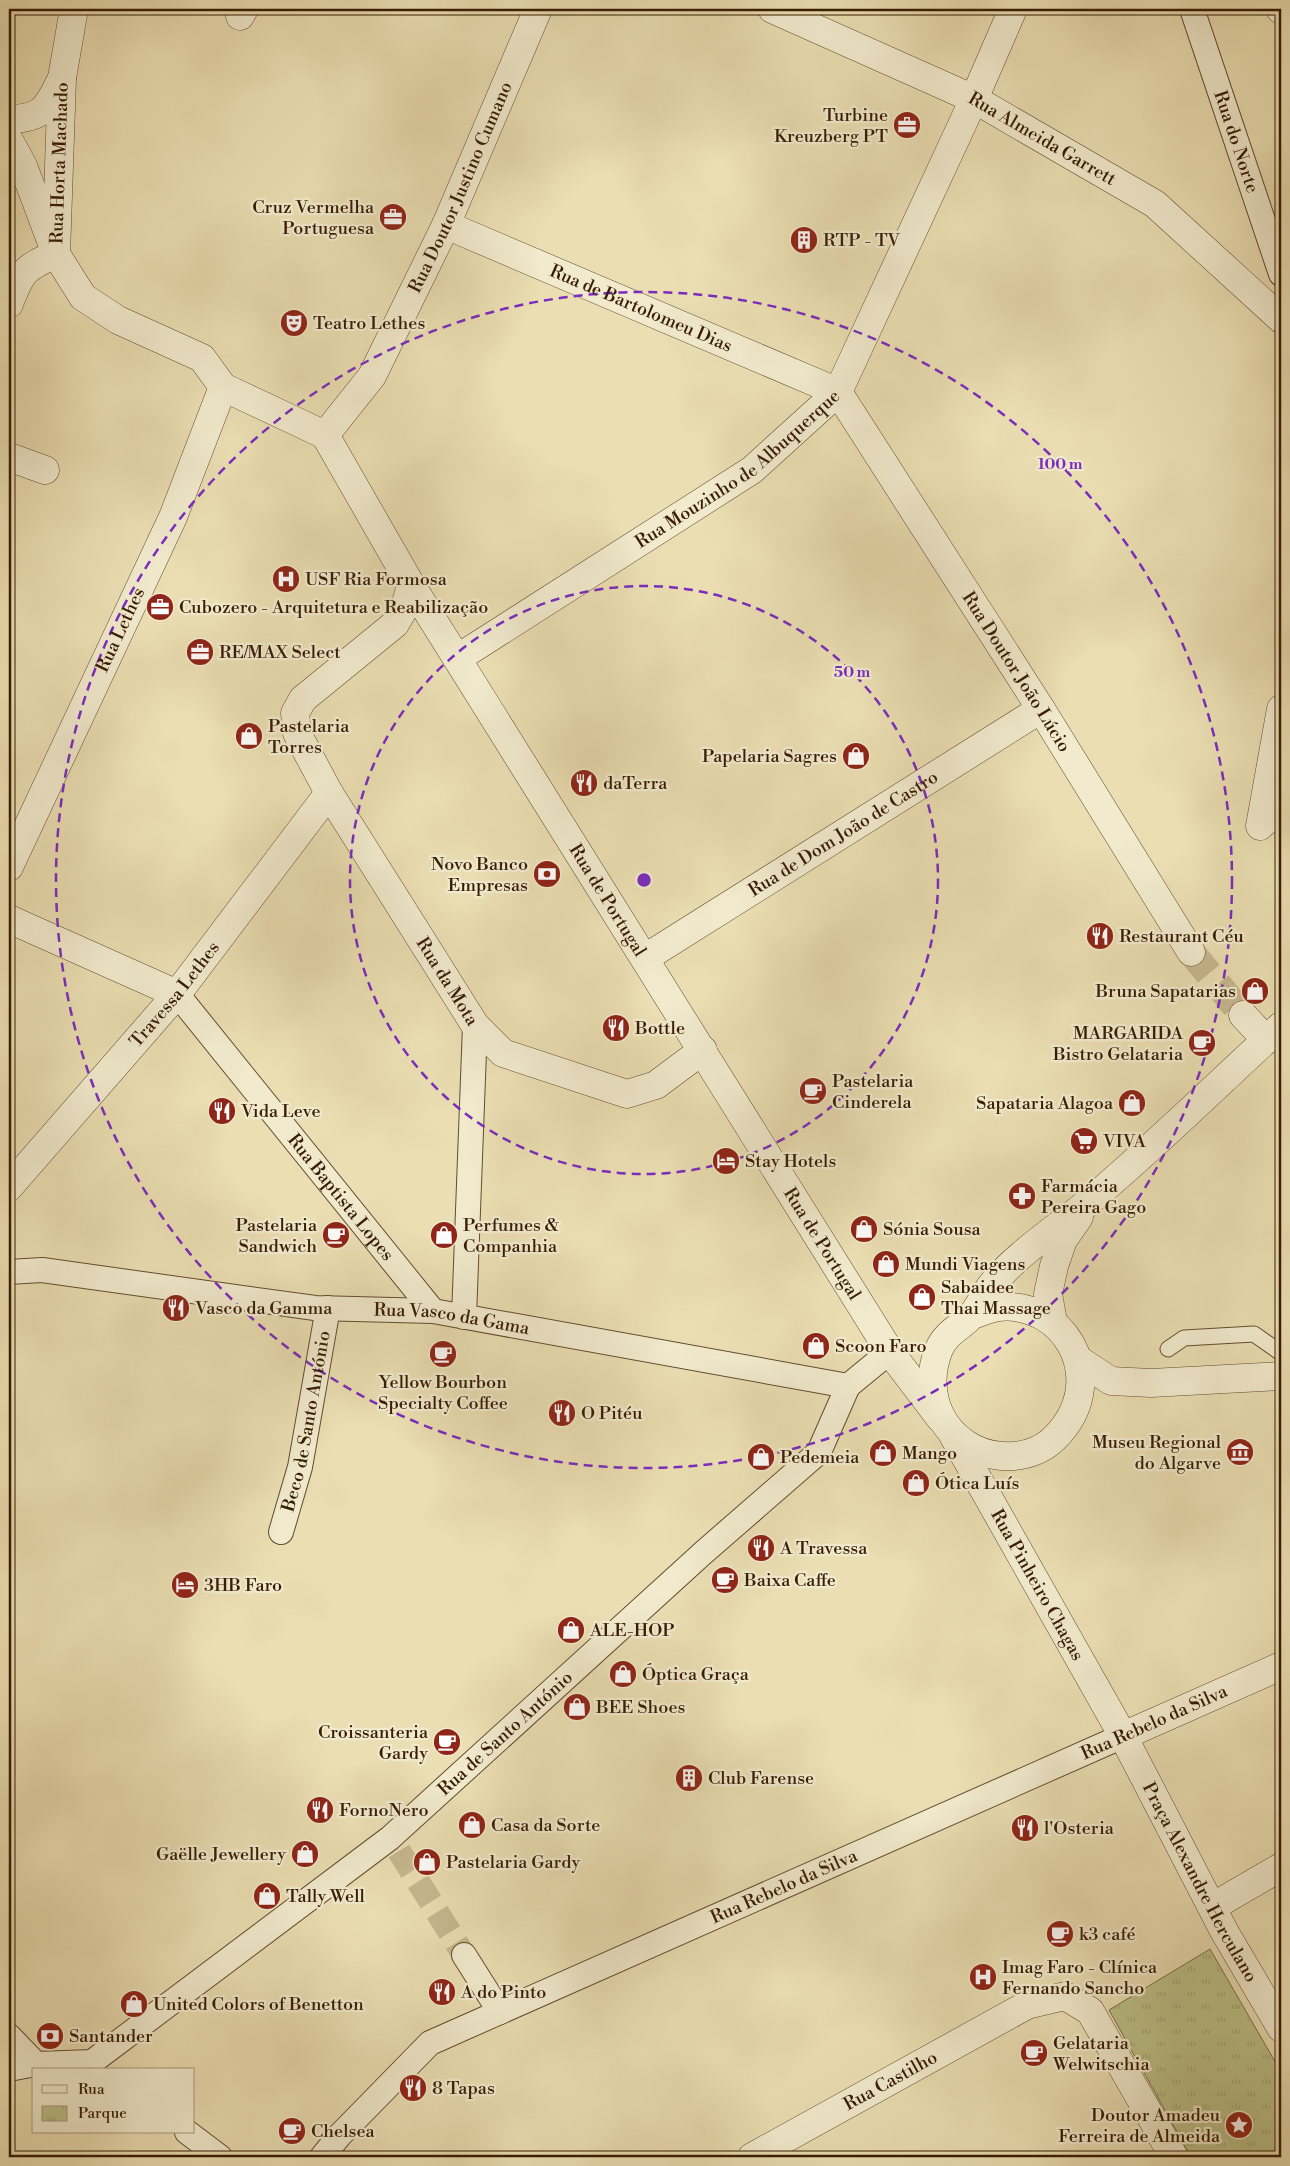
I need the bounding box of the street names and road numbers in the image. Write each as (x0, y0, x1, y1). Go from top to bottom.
street label: Rua Doutor Justino Cumano (404, 78, 518, 297)
street label: Rua Horta Machado (45, 82, 74, 244)
street label: Rua Almeida Garrett (964, 87, 1121, 191)
street label: Rua do Norte (1208, 88, 1264, 196)
street label: Rua de Bartolomeu Dias (546, 260, 736, 358)
street label: Rua Mouzinho de Albuquerque (631, 385, 845, 554)
street label: Rua Lethes (91, 584, 150, 676)
street label: Rua Doutor João Lúcio (957, 587, 1076, 757)
street label: Rua de Dom João de Castro (744, 766, 942, 902)
street label: Rua de Portugal (564, 840, 652, 962)
street label: Rua da Mota (411, 933, 484, 1031)
street label: Travessa Lethes (125, 937, 225, 1052)
street label: Rua Baptista Lopes (282, 1129, 399, 1266)
street label: Rua de Portugal (778, 1183, 866, 1305)
street label: Rua Vasco da Gama (373, 1298, 532, 1340)
street label: Beco de Santo António (276, 1329, 336, 1515)
street label: Rua Pinheiro Chagas (985, 1505, 1089, 1665)
street label: Rua de Santo António (433, 1666, 578, 1801)
street label: Rua Rebelo da Silva (1077, 1679, 1232, 1765)
street label: Praça Alexandre Herculano (1137, 1778, 1263, 1987)
street label: Rua Rebelo da Silva (707, 1844, 862, 1929)
street label: Rua Castilho (840, 2046, 941, 2116)

